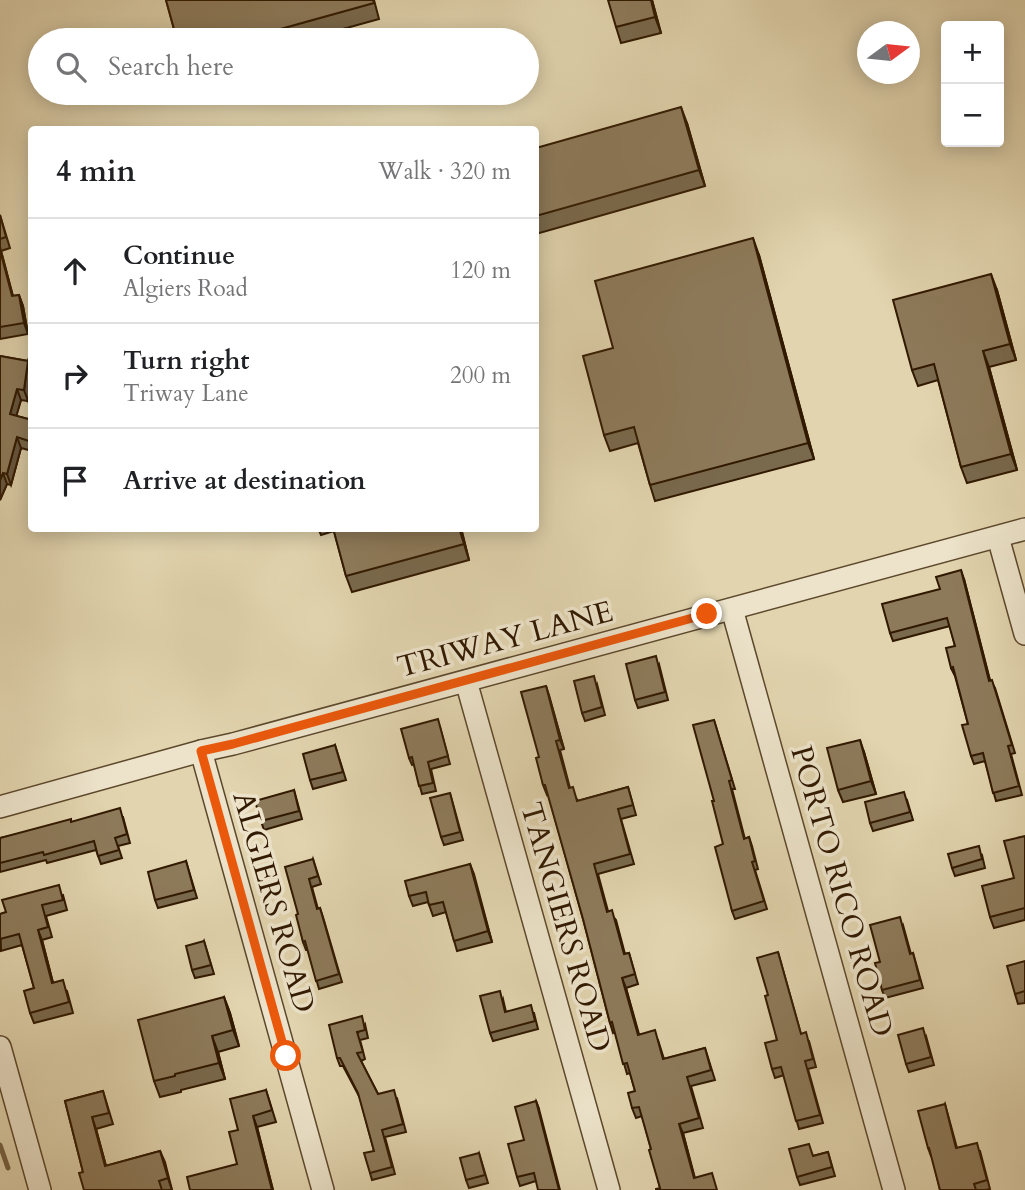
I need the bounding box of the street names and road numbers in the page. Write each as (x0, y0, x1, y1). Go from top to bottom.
street label: TRIWAY LANE (393, 591, 617, 688)
street label: PORTO RICO ROAD (780, 741, 903, 1041)
street label: ALGIERS ROAD (222, 787, 325, 1018)
street label: TANGIERS ROAD (510, 798, 621, 1057)

